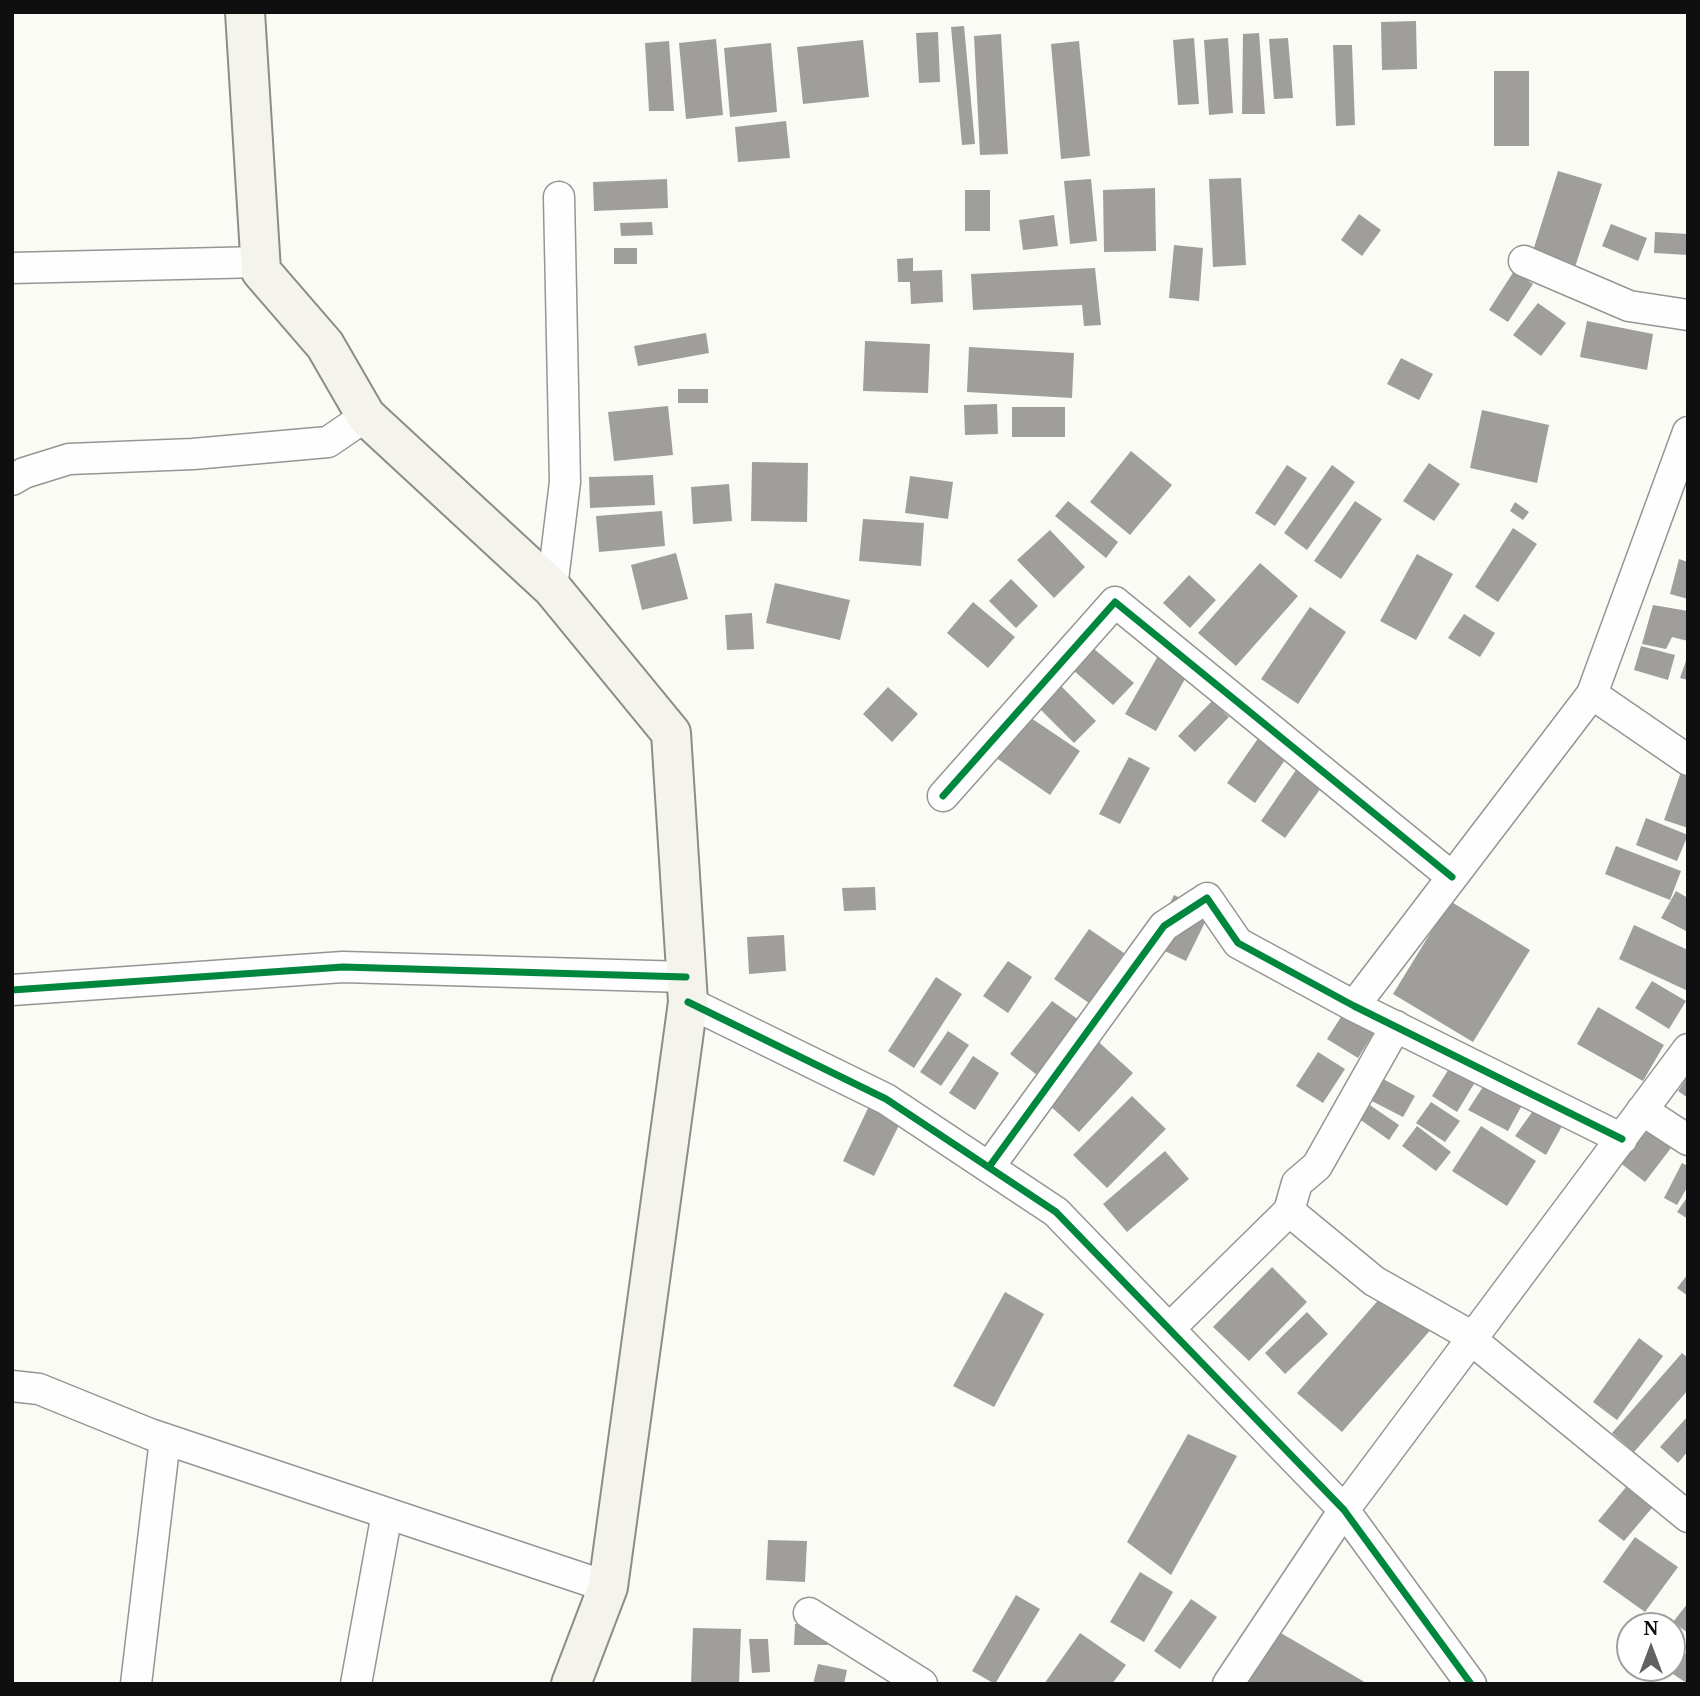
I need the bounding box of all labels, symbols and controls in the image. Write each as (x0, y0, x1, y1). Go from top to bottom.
north arrow (1616, 1612, 1686, 1682)
text: N (1644, 1615, 1658, 1641)

